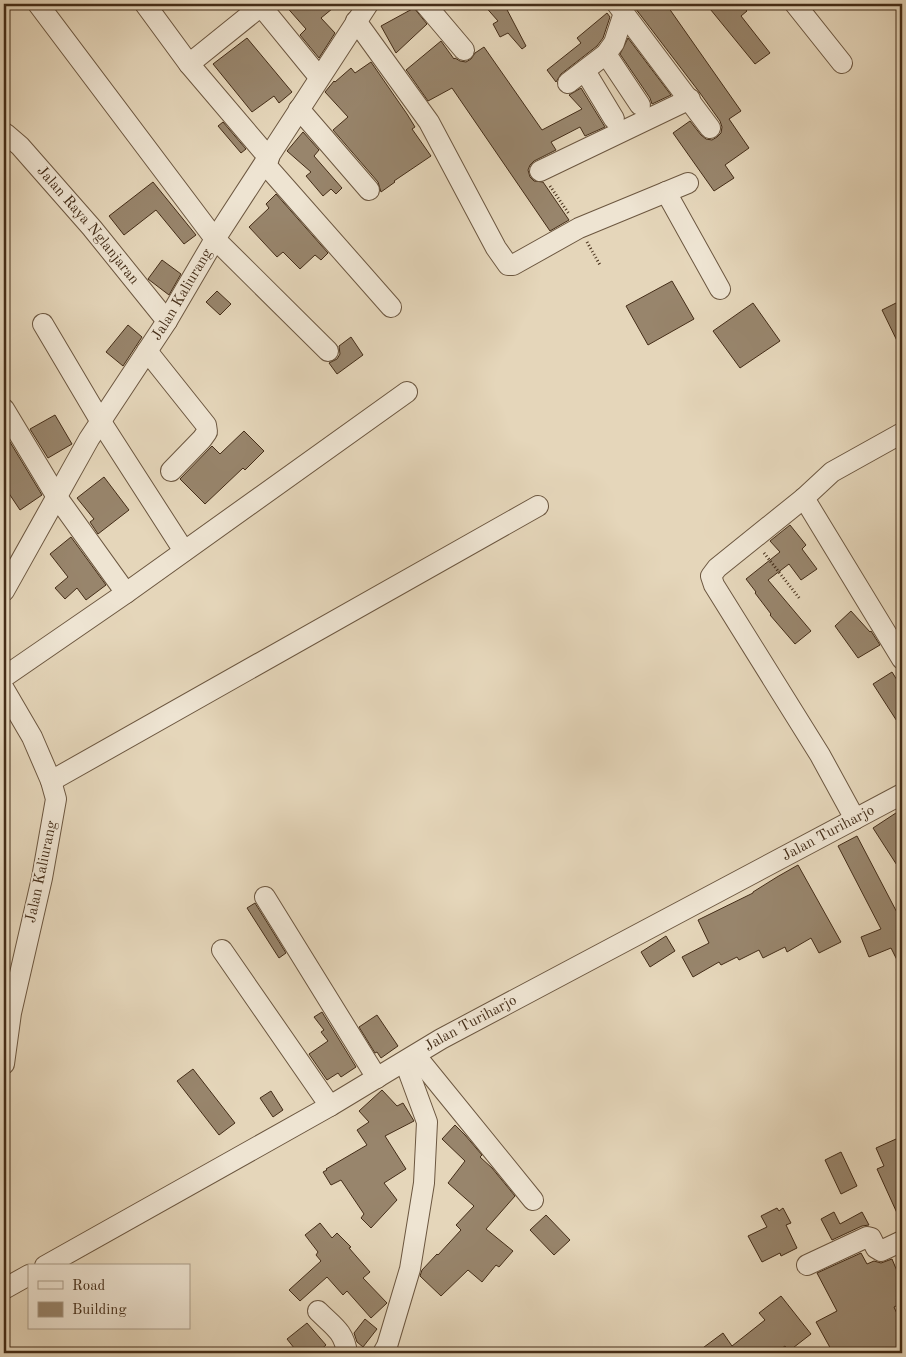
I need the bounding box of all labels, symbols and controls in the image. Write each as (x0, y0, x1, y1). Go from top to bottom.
street label: Jalan Raya Nglanjaran (34, 163, 142, 287)
street label: Jalan Kaliurang (149, 246, 215, 343)
street label: Jalan Turiharjo (780, 803, 877, 864)
street label: Jalan Kaliurang (24, 820, 60, 924)
street label: Jalan Turiharjo (422, 993, 519, 1055)
legend (28, 1264, 190, 1330)
text: Road (72, 1279, 106, 1294)
text: Building (72, 1303, 127, 1318)

